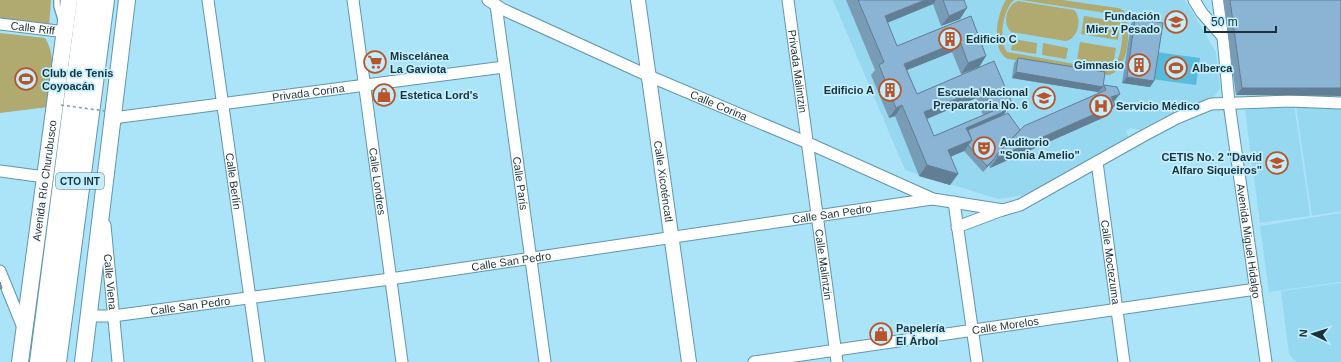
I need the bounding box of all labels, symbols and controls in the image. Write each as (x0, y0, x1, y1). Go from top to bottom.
scale bar (1205, 8, 1276, 34)
school or university icon: Fundación Mier y Pesado (1163, 9, 1189, 35)
place label: Fundación Mier y Pesado (1086, 10, 1160, 35)
text: 50 m (1211, 15, 1238, 29)
street label: Calle Riff (10, 19, 57, 37)
building icon: Edificio C (937, 26, 963, 52)
street label: Privada Malintzin (786, 29, 809, 114)
place label: Edificio C (966, 33, 1017, 45)
supermarket icon: Miscelánea La Gaviota (362, 49, 388, 75)
place label: Miscelánea La Gaviota (390, 50, 450, 75)
building icon: Gimnasio (1126, 52, 1152, 78)
sports icon: Alberca (1163, 55, 1189, 81)
place label: Gimnasio (1074, 59, 1124, 71)
place label: Alberca (1192, 62, 1233, 74)
sports icon: Club de Tenis Coyoacán (13, 66, 39, 92)
place label: Club de Tenis Coyoacán (42, 67, 113, 92)
building icon: Edificio A (877, 77, 903, 103)
street label: Privada Corina (271, 82, 346, 103)
shop icon: Estetica Lord's (371, 82, 397, 108)
place label: Edificio A (824, 84, 874, 96)
school or university icon: Escuela Nacional Preparatoria No. 6 (1031, 85, 1057, 111)
place label: Escuela Nacional Preparatoria No. 6 (933, 86, 1028, 111)
street label: Calle Corina (689, 88, 750, 123)
place label: Estetica Lord's (400, 89, 478, 101)
hospital icon: Servicio Médico (1088, 93, 1114, 119)
place label: Servicio Médico (1116, 100, 1200, 112)
street label: Avenida Río Churubusco (30, 119, 59, 242)
theatre icon: Auditorio "Sonia Amelio" (971, 135, 997, 161)
place label: Auditorio "Sonia Amelio" (1000, 136, 1080, 161)
street label: Calle Xicoténcatl (652, 140, 675, 223)
street label: Calle Londres (367, 147, 388, 216)
school or university icon: CETIS No. 2 "David Alfaro Siqueiros" (1264, 150, 1290, 176)
place label: CETIS No. 2 "David Alfaro Siqueiros" (1161, 151, 1262, 176)
street label: Calle Berlín (224, 152, 243, 210)
street label: Calle París (511, 156, 530, 211)
road number: CTO INT (56, 173, 104, 189)
street label: Avenida Miguel Hidalgo (1235, 183, 1263, 299)
street label: Calle San Pedro (791, 202, 872, 226)
street label: Calle Moctezuma (1099, 219, 1122, 306)
street label: Calle Malintzin (813, 228, 835, 301)
street label: Calle San Pedro (471, 249, 552, 273)
street label: Calle Viena (102, 253, 119, 311)
street label: Calle San Pedro (150, 294, 231, 317)
north arrow (1293, 314, 1333, 354)
street label: Calle Morelos (971, 315, 1040, 336)
shop icon: Papelería El Árbol (868, 321, 894, 347)
place label: Papelería El Árbol (896, 322, 946, 347)
text: N (1297, 329, 1309, 338)

